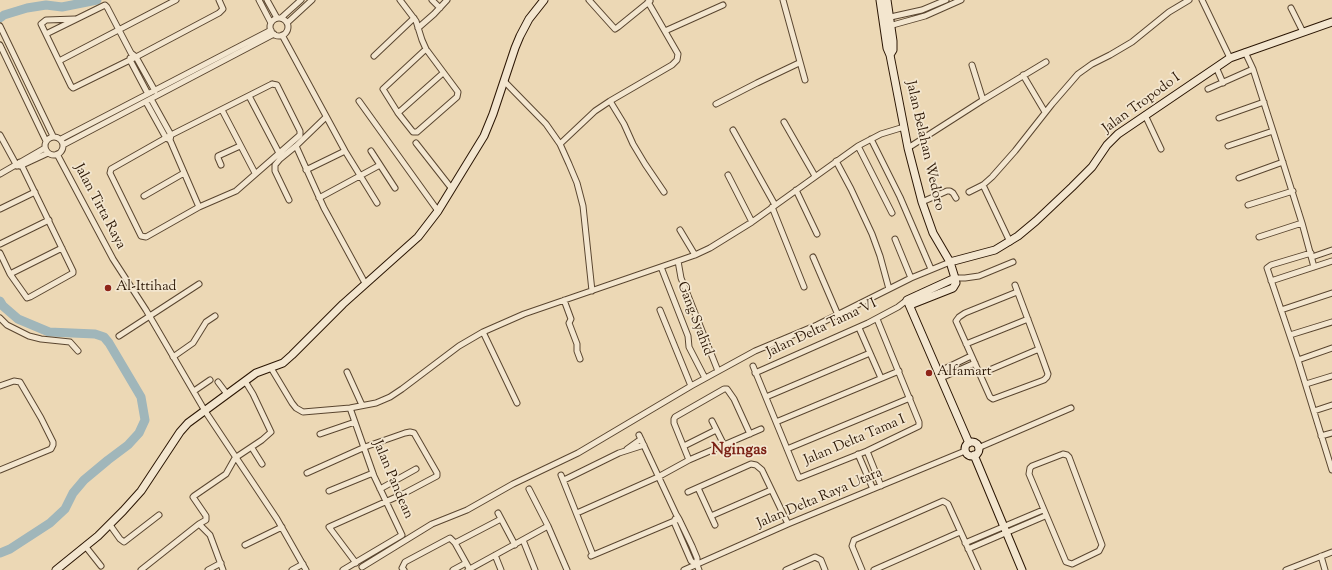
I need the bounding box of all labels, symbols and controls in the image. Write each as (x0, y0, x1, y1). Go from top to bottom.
street label: Jalan Tropodo I (1100, 70, 1184, 138)
street label: Jalan Belahan Wedoro (901, 79, 947, 213)
street label: Jalan Tirta Raya (69, 161, 129, 253)
place label: Al-Ittihad (116, 280, 176, 296)
street label: Gang Syahid (672, 280, 716, 358)
marker: Al-Ittihad (103, 283, 113, 293)
street label: Jalan Delta Tama VI (764, 296, 880, 362)
place label: Alfamart (937, 365, 991, 381)
marker: Alfamart (924, 368, 934, 378)
street label: Jalan Delta Tama I (802, 412, 908, 470)
street label: Jalan Pandean (368, 438, 416, 522)
district label: Ngingas (711, 441, 767, 461)
street label: Jalan Delta Raya Utara (755, 465, 885, 533)

